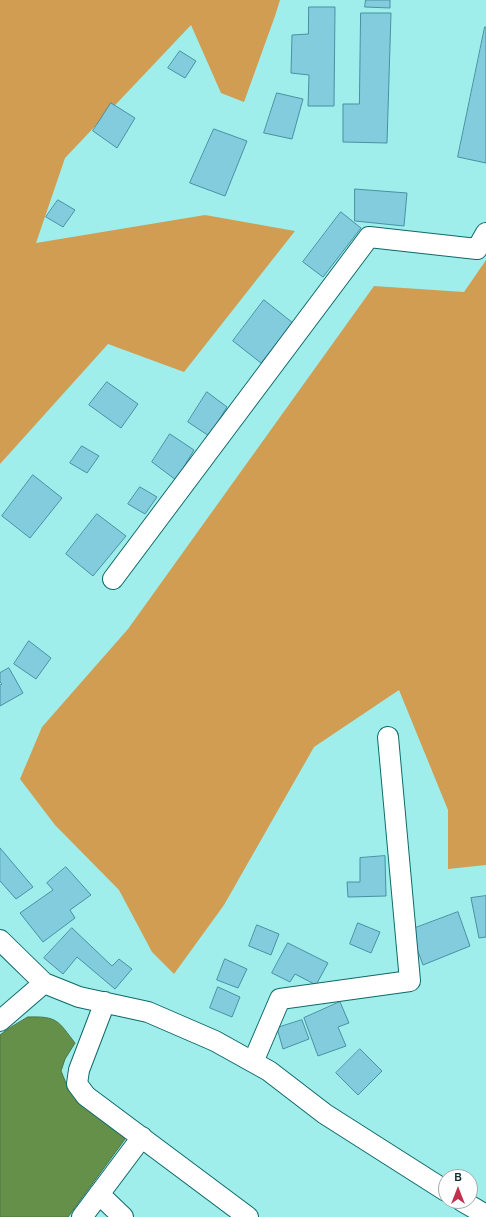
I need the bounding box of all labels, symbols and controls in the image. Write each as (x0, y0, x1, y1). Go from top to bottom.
north arrow (438, 1169, 478, 1209)
text: B (454, 1171, 462, 1184)

